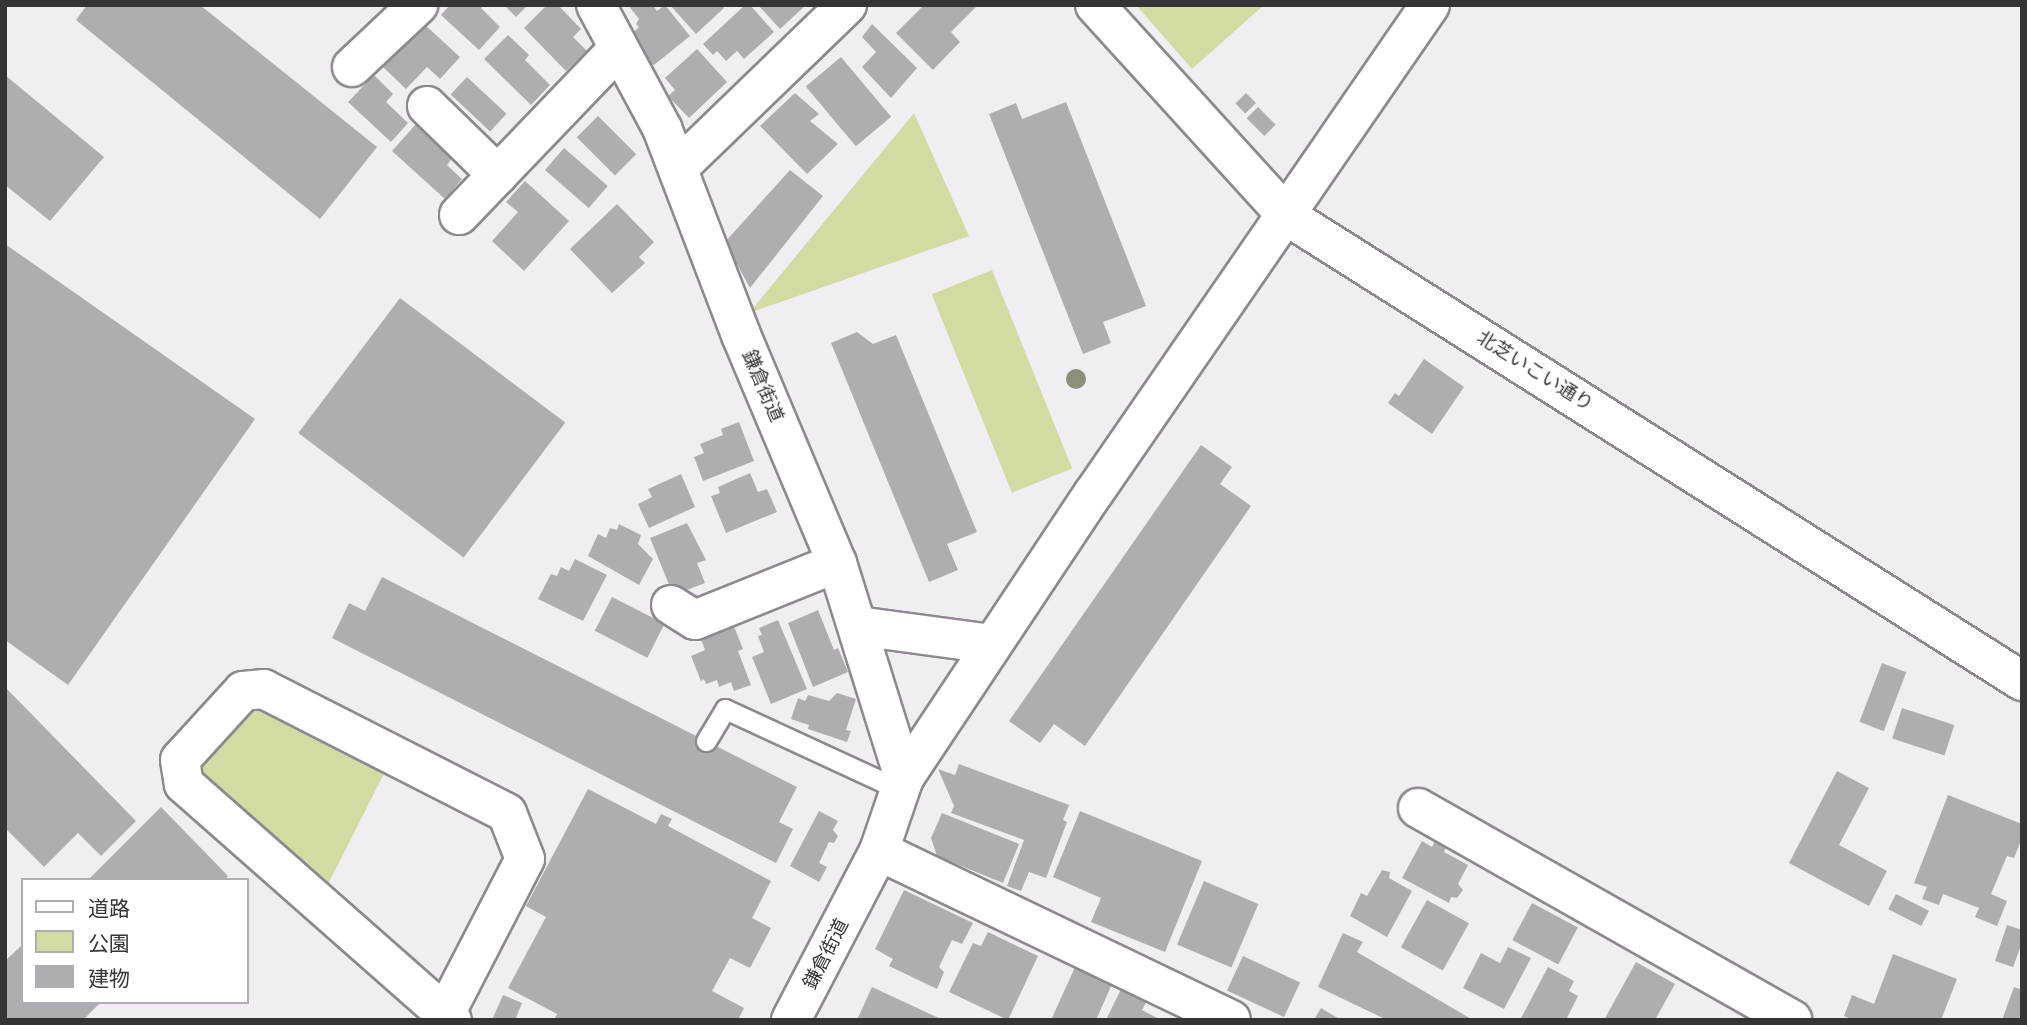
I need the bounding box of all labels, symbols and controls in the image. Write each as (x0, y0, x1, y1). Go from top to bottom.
street label: 北芝いこい通り (1473, 326, 1597, 416)
street label: 鎌倉街道 (738, 347, 788, 425)
legend (21, 878, 248, 1004)
text: 道路 (88, 896, 130, 921)
street label: 鎌倉街道 (799, 915, 853, 993)
text: 公園 (88, 931, 130, 956)
text: 建物 (88, 966, 130, 991)

